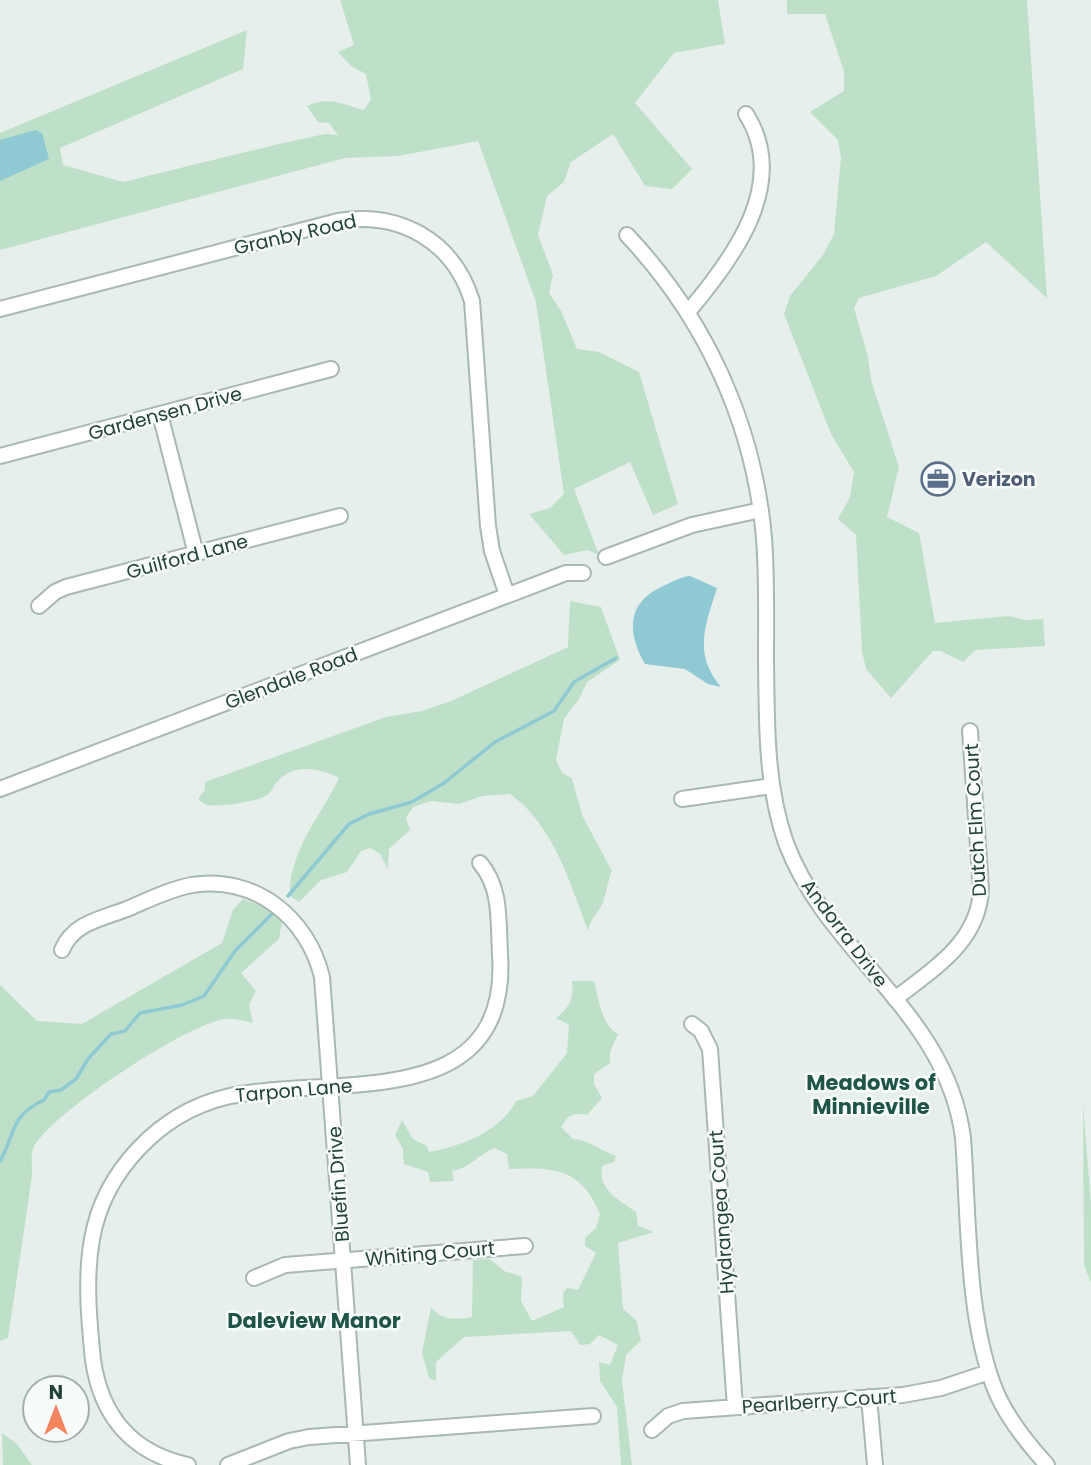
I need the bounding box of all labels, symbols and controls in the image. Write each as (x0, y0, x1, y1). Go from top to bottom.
street label: Granby Road (231, 207, 359, 262)
street label: Gardensen Drive (85, 380, 245, 447)
office icon: Verizon (919, 460, 957, 498)
place label: Verizon (962, 466, 1036, 493)
street label: Guilford Lane (123, 527, 251, 586)
street label: Glendale Road (221, 641, 361, 716)
street label: Dutch Elm Court (958, 743, 993, 897)
street label: Andorra Drive (795, 873, 894, 993)
district label: Meadows of Minnieville (806, 1068, 936, 1121)
street label: Tarpon Lane (234, 1072, 354, 1109)
street label: Bluefin Drive (321, 1125, 356, 1243)
street label: Hydrangea Court (702, 1129, 741, 1295)
street label: Whiting Court (364, 1234, 496, 1273)
district label: Daleview Manor (227, 1306, 401, 1335)
north arrow (21, 1374, 91, 1444)
text: N (49, 1379, 63, 1406)
street label: Pearlberry Court (741, 1383, 897, 1420)

